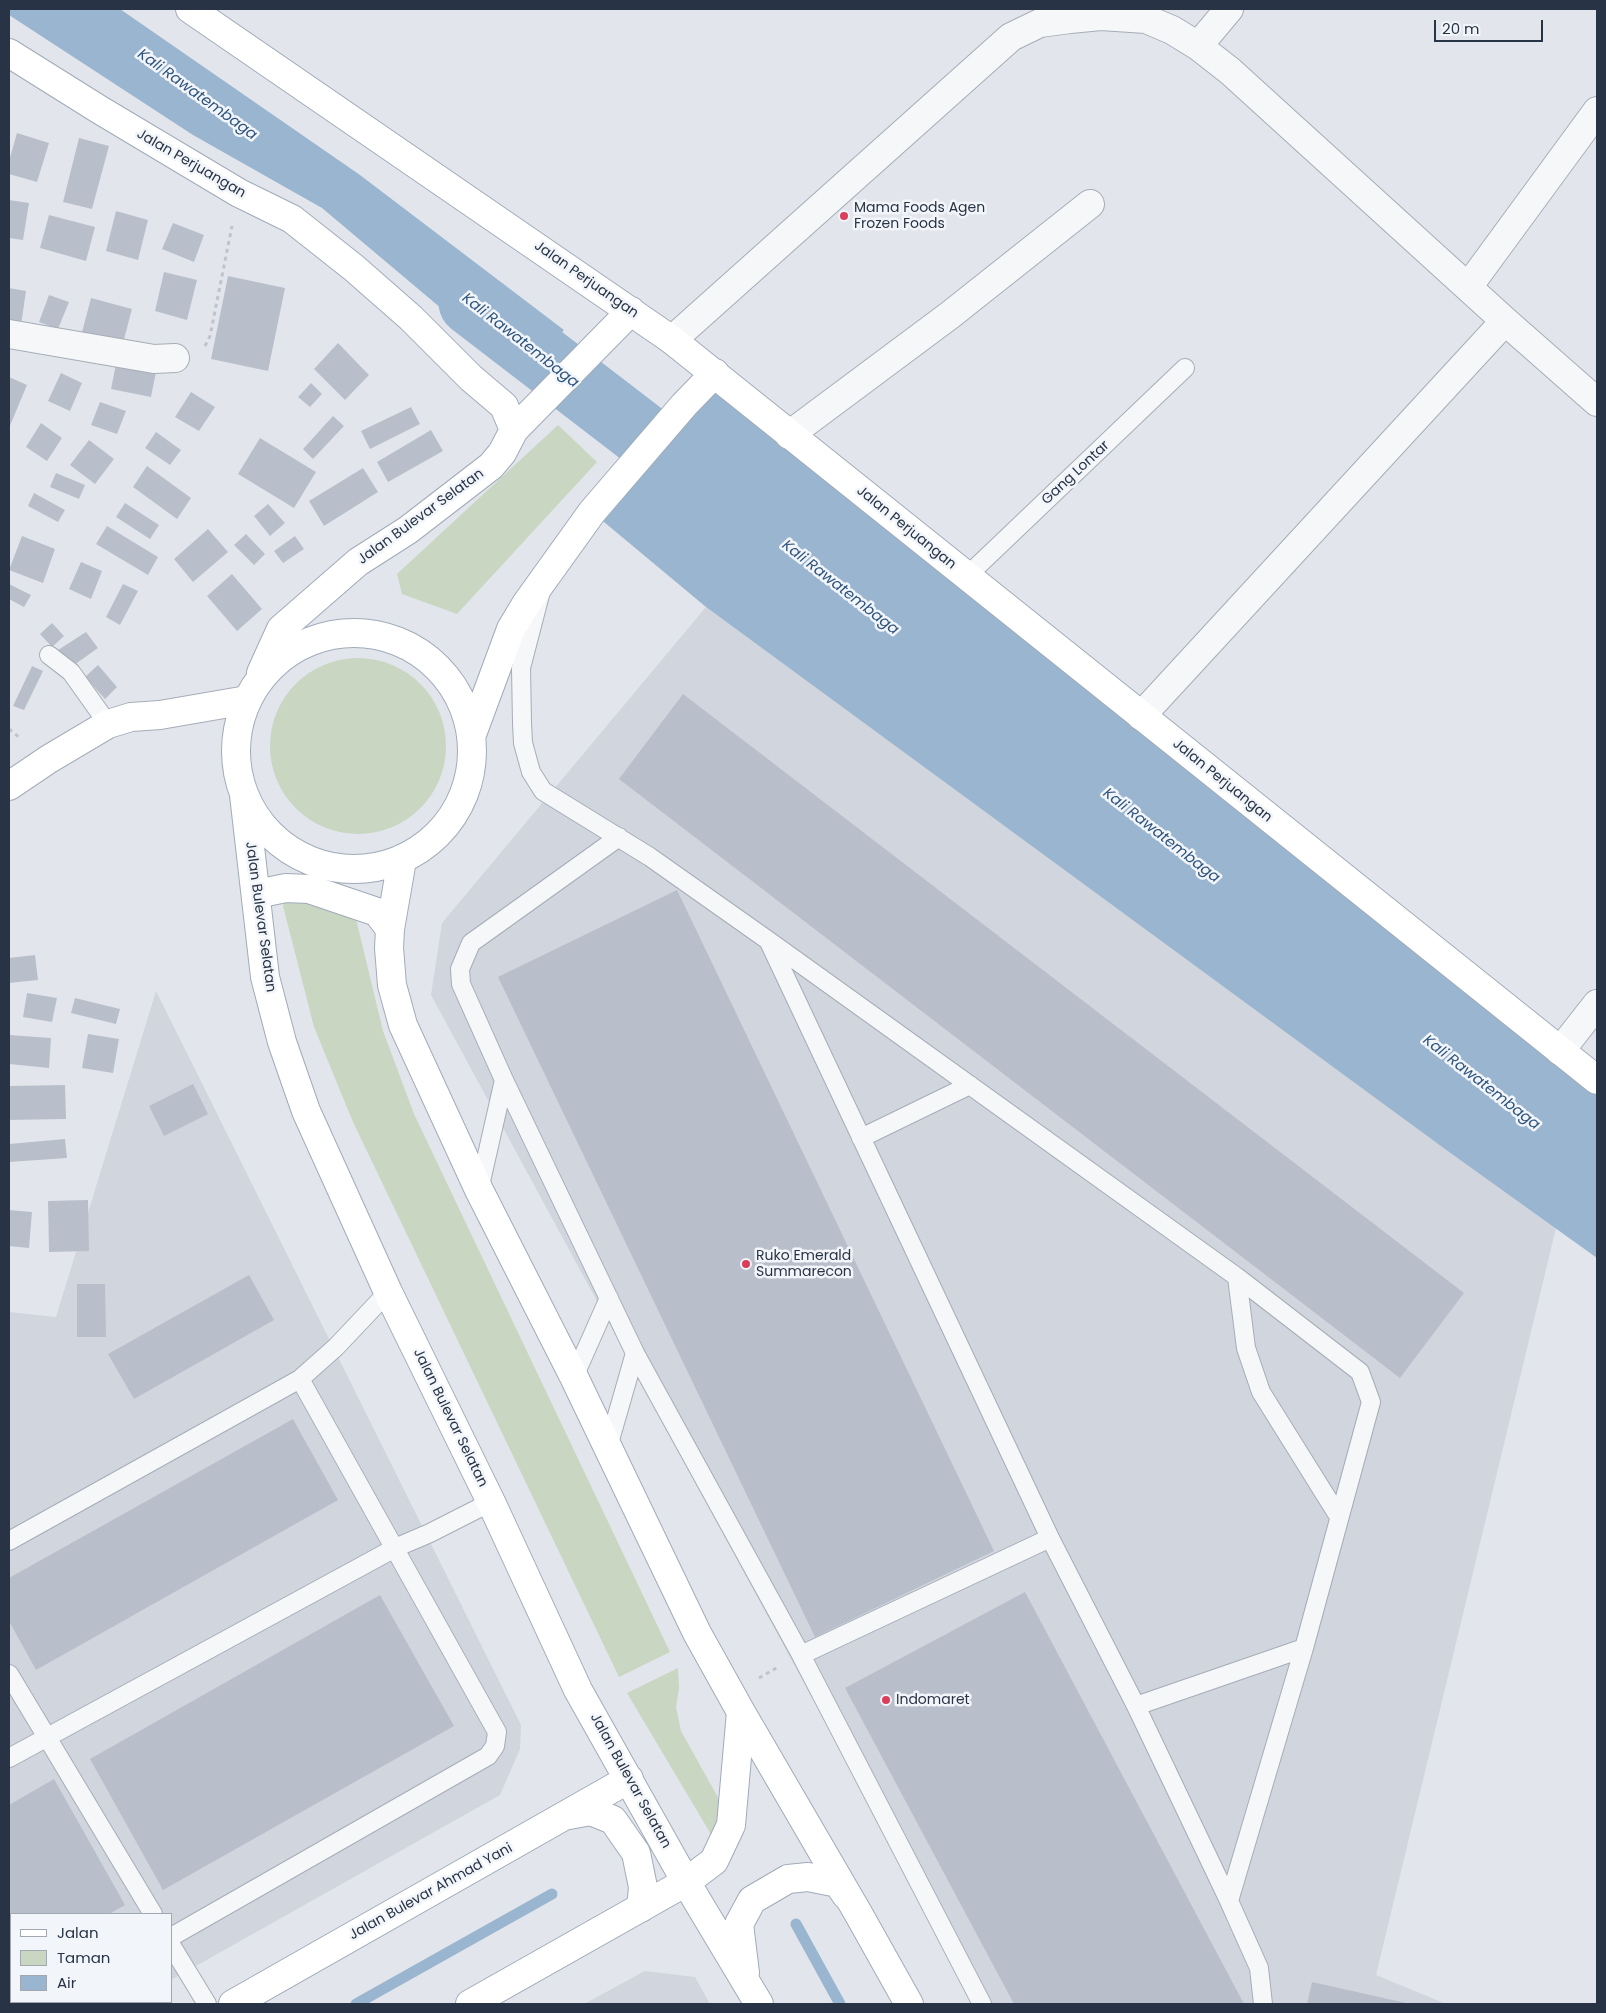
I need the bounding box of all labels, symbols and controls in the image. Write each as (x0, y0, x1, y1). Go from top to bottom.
scale bar (1436, 10, 1545, 42)
text: 20 m (1442, 18, 1480, 39)
water label: Kali Rawatembaga (134, 46, 260, 144)
street label: Jalan Perjuangan (133, 126, 249, 202)
place label: Mama Foods Agen Frozen Foods (854, 200, 985, 232)
marker: Mama Foods Agen Frozen Foods (838, 210, 850, 222)
street label: Jalan Perjuangan (531, 238, 641, 322)
water label: Kali Rawatembaga (458, 290, 582, 392)
street label: Gang Lontar (1039, 437, 1113, 509)
street label: Jalan Bulevar Selatan (355, 466, 487, 568)
street label: Jalan Perjuangan (853, 483, 959, 573)
water label: Kali Rawatembaga (778, 537, 902, 639)
street label: Jalan Perjuangan (1169, 736, 1275, 826)
water label: Kali Rawatembaga (1099, 785, 1223, 887)
street label: Jalan Bulevar Selatan (241, 841, 279, 993)
water label: Kali Rawatembaga (1419, 1032, 1543, 1134)
place label: Ruko Emerald Summarecon (756, 1248, 852, 1280)
marker: Ruko Emerald Summarecon (740, 1258, 752, 1270)
street label: Jalan Bulevar Selatan (409, 1346, 491, 1490)
place label: Indomaret (896, 1692, 970, 1708)
marker: Indomaret (880, 1694, 892, 1706)
street label: Jalan Bulevar Selatan (586, 1711, 674, 1851)
street label: Jalan Bulevar Ahmad Yani (346, 1840, 516, 1944)
legend (10, 1913, 172, 2003)
text: Jalan (57, 1922, 99, 1943)
text: Taman (57, 1947, 110, 1968)
text: Air (57, 1972, 76, 1993)

